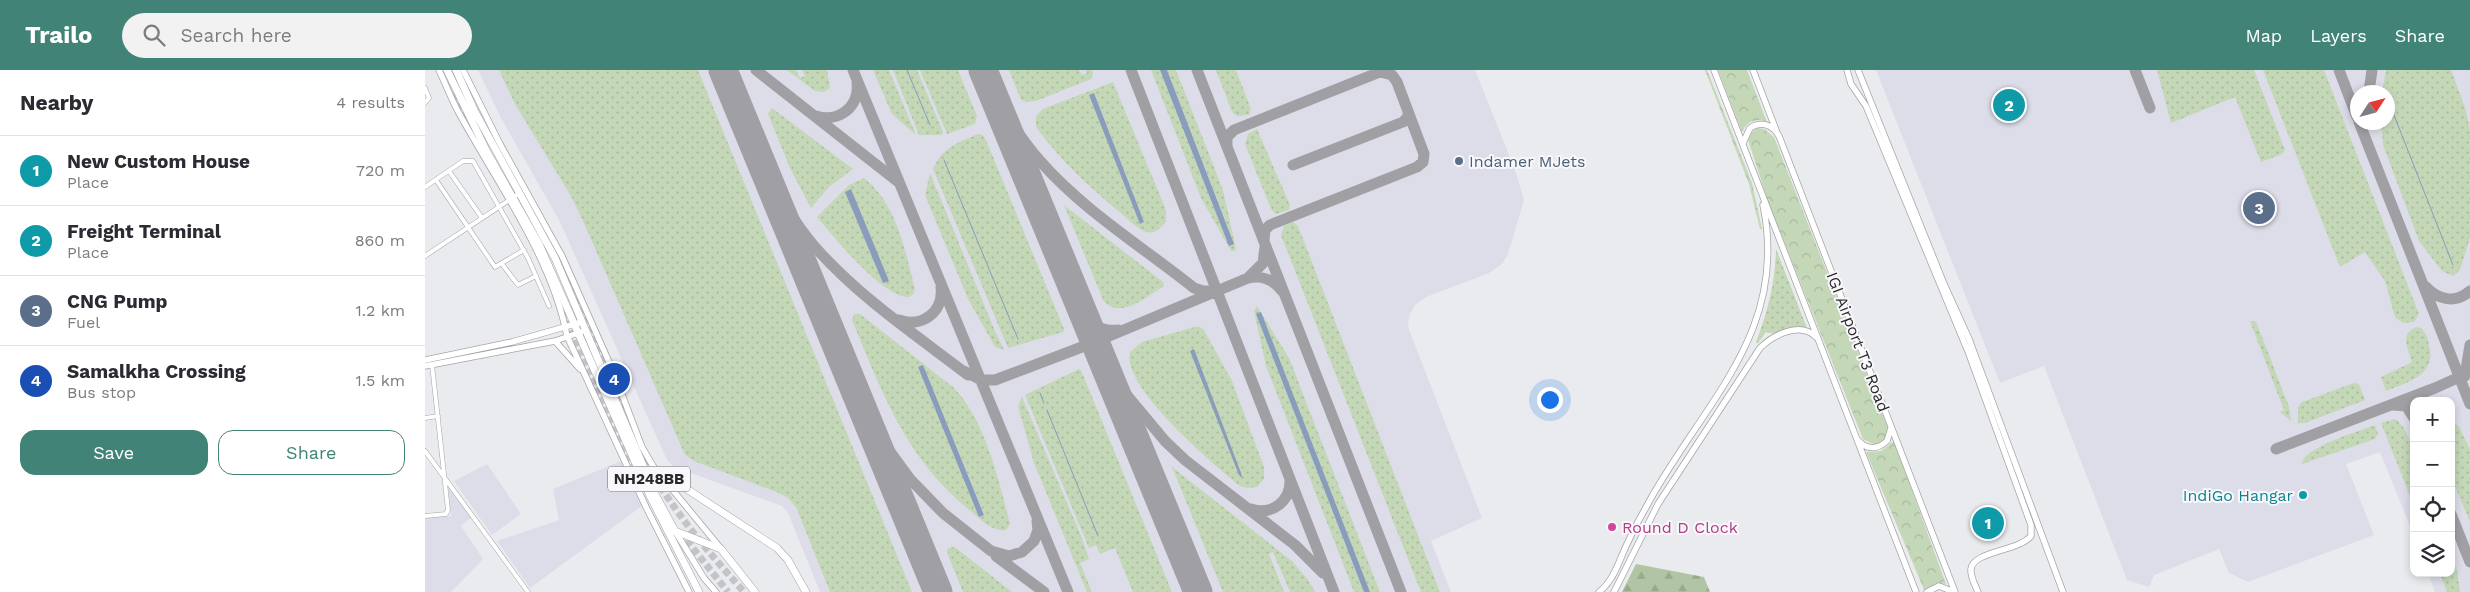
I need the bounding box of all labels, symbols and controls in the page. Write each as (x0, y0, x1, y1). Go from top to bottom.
search box (122, 13, 472, 58)
text: Trailo (25, 21, 92, 49)
icon: search (140, 21, 168, 49)
text: Search here (180, 24, 292, 47)
text: Map (2245, 25, 2282, 46)
text: Layers (2310, 25, 2367, 46)
text: Share (2395, 25, 2445, 46)
north arrow (2350, 85, 2395, 130)
pin: 2 (1993, 86, 2025, 124)
text: Nearby (20, 90, 93, 115)
text: 4 results (336, 93, 405, 112)
text: New Custom House (67, 150, 250, 173)
place label: Indamer MJets (1469, 152, 1585, 171)
marker: Indamer MJets (1453, 155, 1465, 167)
text: 1 (33, 161, 39, 180)
text: 720 m (356, 161, 405, 180)
text: Place (67, 173, 109, 192)
pin: 3 (2243, 189, 2275, 227)
text: Freight Terminal (67, 220, 221, 243)
text: 2 (31, 231, 41, 250)
text: 860 m (355, 231, 405, 250)
text: Place (67, 243, 109, 262)
street label: IGI Airport T3 Road (1823, 269, 1893, 415)
text: CNG Pump (67, 290, 167, 313)
text: 3 (31, 301, 41, 320)
text: 1.2 km (355, 301, 405, 320)
text: Fuel (67, 313, 100, 332)
text: Samalkha Crossing (67, 360, 246, 383)
pin: 4 (598, 360, 630, 398)
text: 4 (31, 371, 41, 390)
text: 1.5 km (355, 371, 405, 390)
text: Bus stop (67, 383, 136, 402)
your location (1537, 387, 1563, 413)
map controls (2410, 397, 2455, 577)
button: + (2410, 397, 2455, 442)
button: Save (20, 430, 208, 475)
button: Share (218, 430, 405, 475)
button: − (2410, 442, 2455, 487)
road number: NH248BB (608, 466, 690, 492)
place label: IndiGo Hangar (2183, 486, 2293, 505)
button: locate (2410, 487, 2455, 532)
marker: IndiGo Hangar (2297, 489, 2309, 501)
pin: 1 (1972, 504, 2004, 542)
place label: Round D Clock (1622, 518, 1738, 537)
marker: Round D Clock (1606, 521, 1618, 533)
button: layers (2410, 532, 2455, 577)

